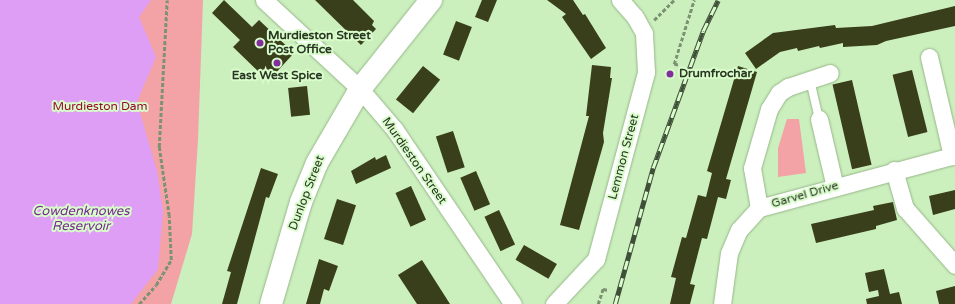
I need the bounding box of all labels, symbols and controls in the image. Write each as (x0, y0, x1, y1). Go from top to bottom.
place label: Murdieston Street Post Office (268, 29, 371, 57)
marker: Murdieston Street Post Office (255, 38, 265, 48)
marker: East West Spice (272, 58, 282, 68)
place label: Drumfrochar (679, 67, 752, 81)
marker: Drumfrochar (664, 68, 676, 80)
place label: East West Spice (232, 69, 322, 83)
park label: Murdieston Dam (52, 100, 148, 114)
street label: Lemmon Street (606, 113, 642, 201)
street label: Murdieston Street (379, 115, 449, 207)
street label: Dunlop Street (286, 154, 328, 232)
street label: Garvel Drive (770, 179, 840, 211)
water label: Cowdenknowes Reservoir (33, 204, 129, 235)

